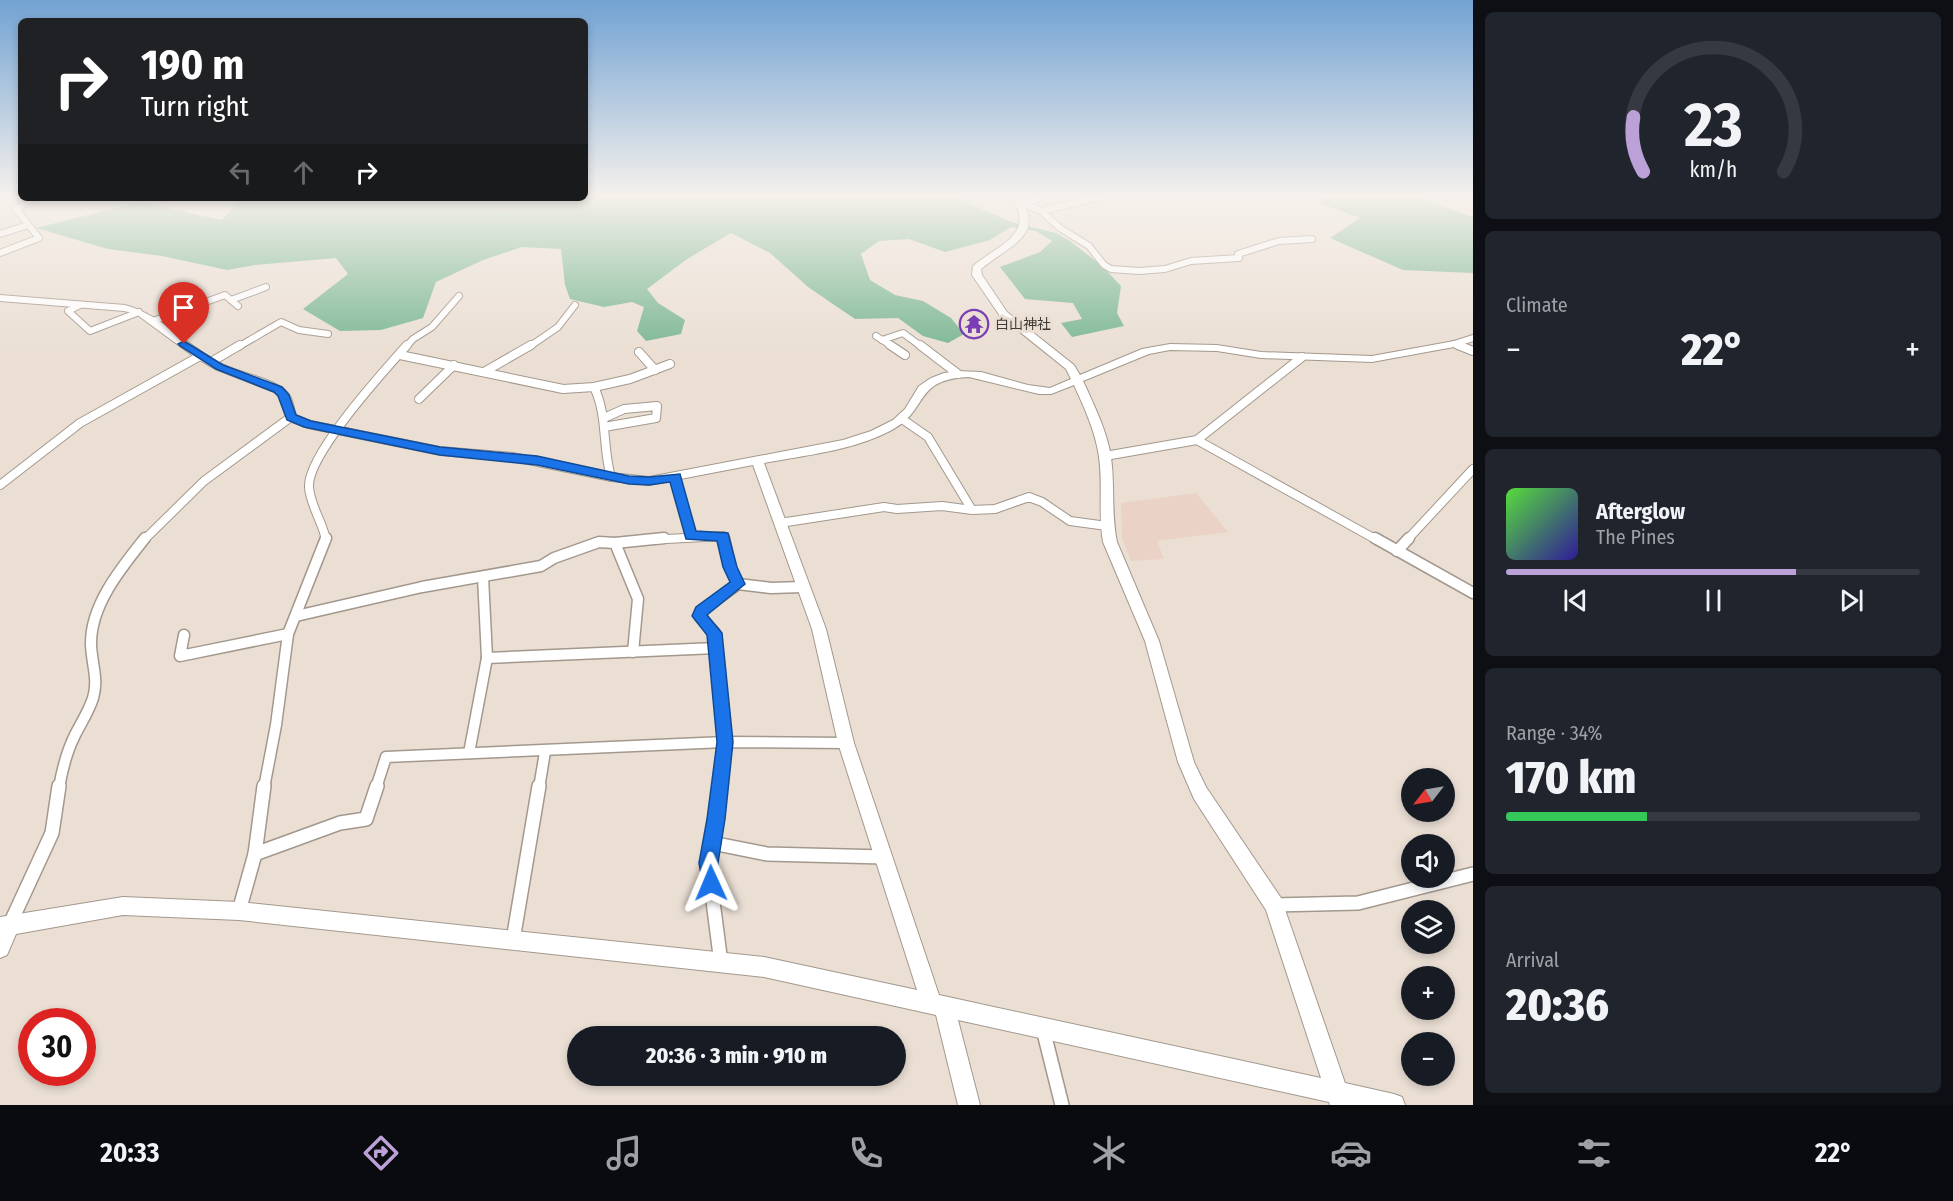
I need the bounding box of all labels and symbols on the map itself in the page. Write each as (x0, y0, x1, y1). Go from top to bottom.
pin (158, 282, 209, 344)
temple icon: 白山神社 (958, 308, 990, 340)
place label: 白山神社 (995, 316, 1051, 333)
north arrow (1401, 768, 1455, 822)
position arrow (679, 851, 743, 915)
speed limit sign: 30 (18, 1008, 96, 1086)

